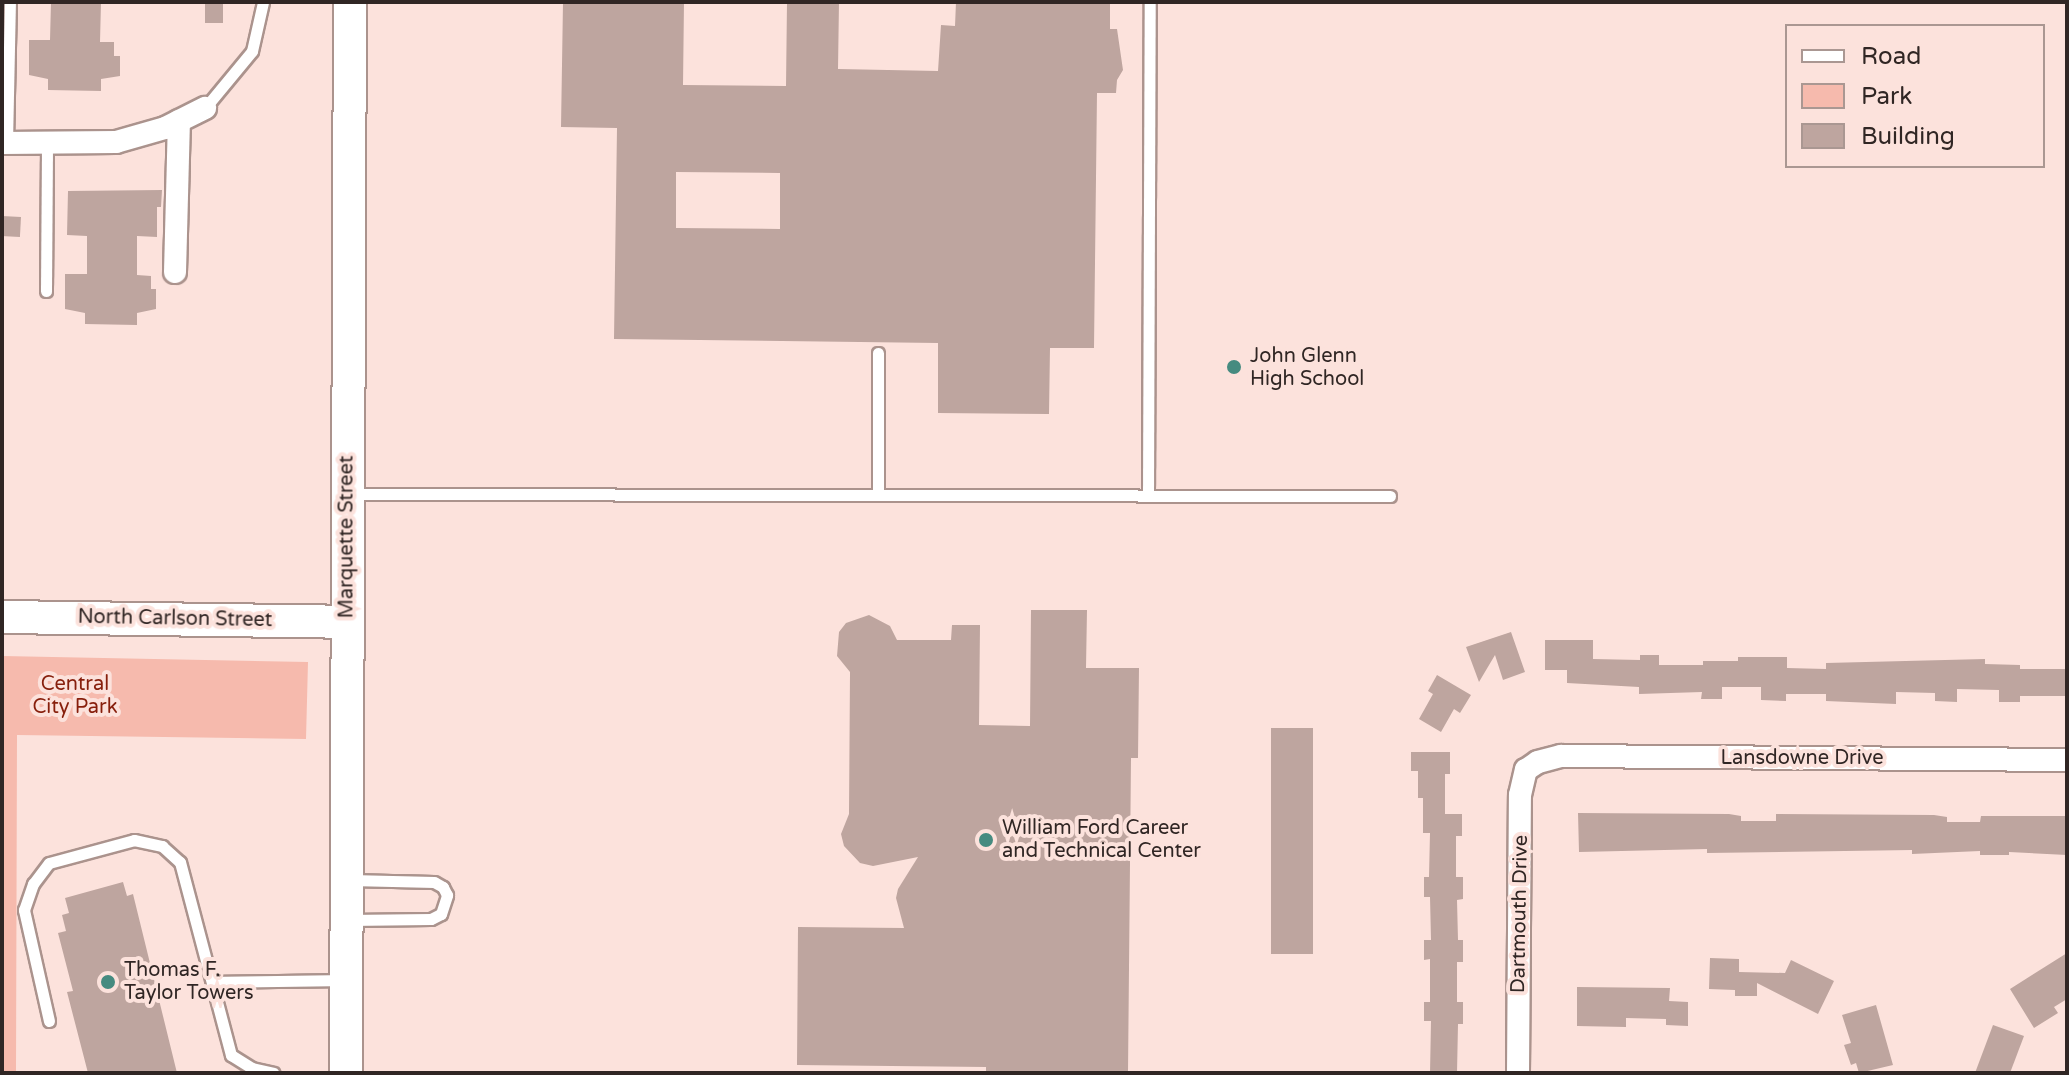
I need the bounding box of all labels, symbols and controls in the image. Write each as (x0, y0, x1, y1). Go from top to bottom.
legend (1785, 24, 2045, 168)
text: Road (1861, 42, 1921, 71)
text: Park (1861, 82, 1912, 111)
text: Building (1861, 122, 1955, 151)
place label: John Glenn High School (1250, 344, 1364, 391)
marker: John Glenn High School (1225, 358, 1243, 376)
street label: Marquette Street (335, 456, 359, 618)
street label: North Carlson Street (77, 605, 273, 633)
park label: Central City Park (32, 673, 118, 720)
street label: Lansdowne Drive (1721, 746, 1883, 770)
place label: William Ford Career and Technical Center (1002, 816, 1201, 863)
marker: William Ford Career and Technical Center (977, 831, 995, 849)
street label: Dartmouth Drive (1507, 835, 1533, 993)
place label: Thomas F. Taylor Towers (124, 958, 254, 1005)
marker: Thomas F. Taylor Towers (99, 973, 117, 991)

